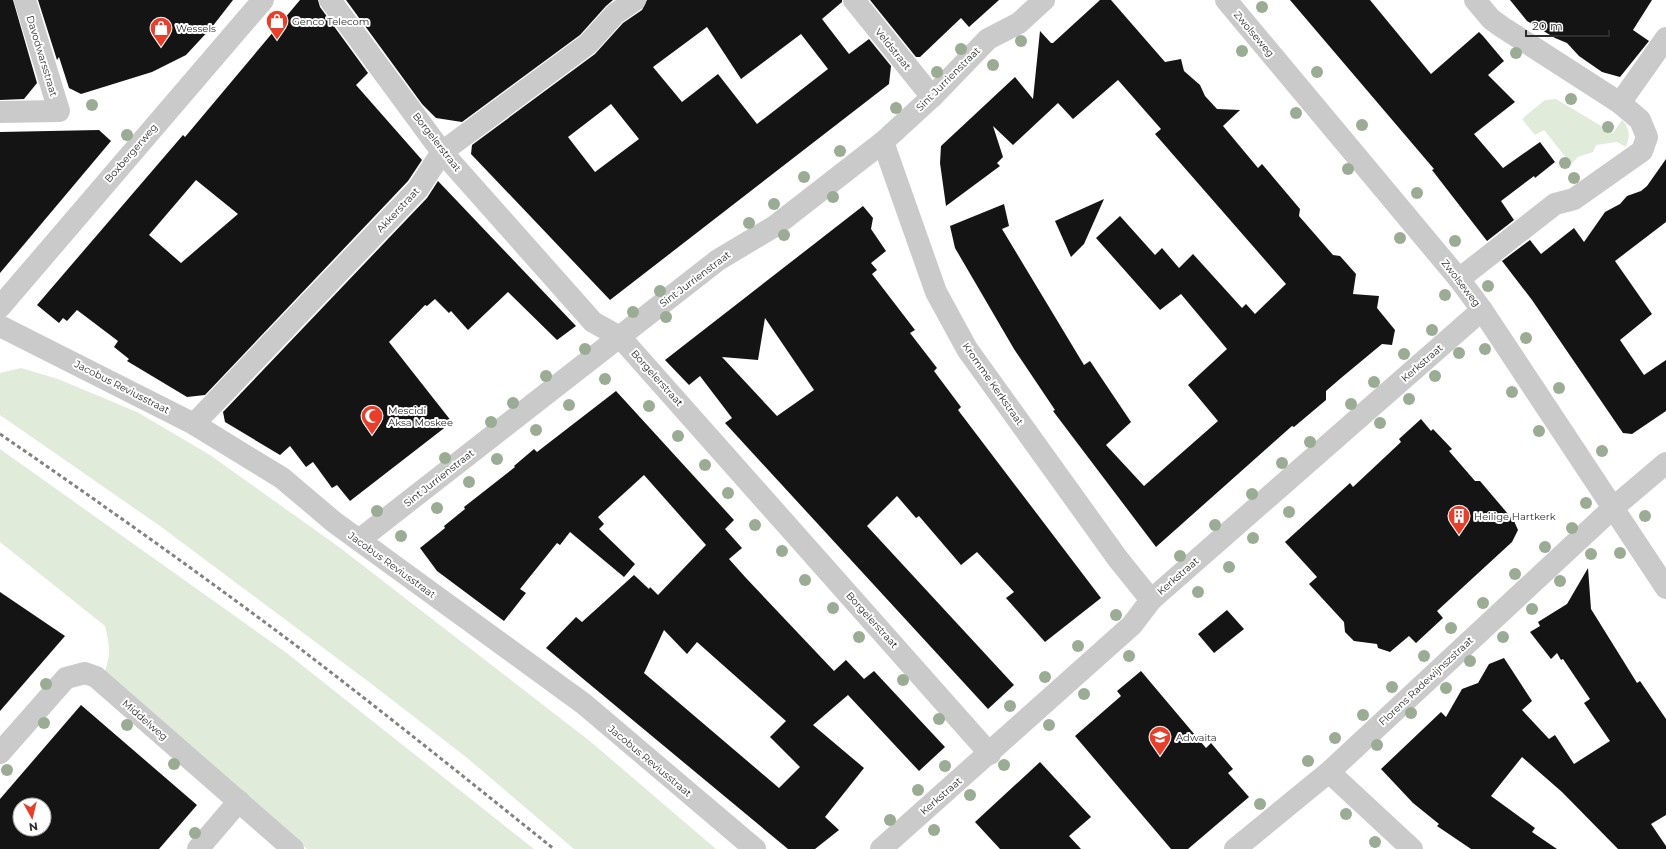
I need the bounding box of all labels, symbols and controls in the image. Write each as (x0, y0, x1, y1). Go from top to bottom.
shop icon: Genco Telecom (264, 8, 290, 41)
street label: Zwolseweg (1231, 8, 1277, 60)
scale bar (1526, 12, 1609, 38)
street label: Davodwarsstraat (23, 14, 61, 98)
shop icon: Wessels (148, 15, 174, 48)
place label: Genco Telecom (292, 15, 369, 28)
text: 20 m (1532, 18, 1563, 33)
place label: Wessels (176, 22, 216, 35)
street label: Veldstraat (872, 25, 914, 73)
street label: Sint Jurrienstraat (913, 44, 983, 114)
street label: Borgelerstraat (410, 110, 464, 174)
street label: Boxbergerweg (102, 121, 160, 185)
street label: Akkerstraat (374, 185, 422, 235)
street label: Sint Jurrienstraat (657, 248, 733, 310)
street label: Zwolseweg (1439, 257, 1483, 309)
street label: Kromme Kerkstraat (960, 340, 1026, 428)
street label: Kerkstraat (1398, 341, 1446, 385)
street label: Borgelerstraat (628, 347, 686, 409)
street label: Jacobus Reviusstraat (71, 357, 172, 417)
mosque icon: Mescidi Aksa Moskee (359, 403, 385, 436)
place label: Mescidi Aksa Moskee (388, 404, 453, 429)
street label: Sint Jurrienstraat (401, 446, 477, 510)
building icon: Heilige Hartkerk (1446, 503, 1472, 536)
place label: Heilige Hartkerk (1474, 510, 1556, 523)
street label: Jacobus Reviusstraat (345, 528, 438, 601)
street label: Kerkstraat (1154, 554, 1202, 598)
street label: Borgelerstraat (843, 589, 901, 651)
street label: Florens Radewijnszstraat (1376, 634, 1476, 728)
street label: Middelweg (120, 697, 170, 743)
street label: Jacobus Reviusstraat (605, 722, 694, 800)
school or university icon: Adwaita (1147, 724, 1173, 757)
place label: Adwaita (1176, 731, 1217, 744)
street label: Kerkstraat (917, 774, 965, 818)
north arrow (12, 797, 52, 837)
text: N (28, 819, 39, 834)

